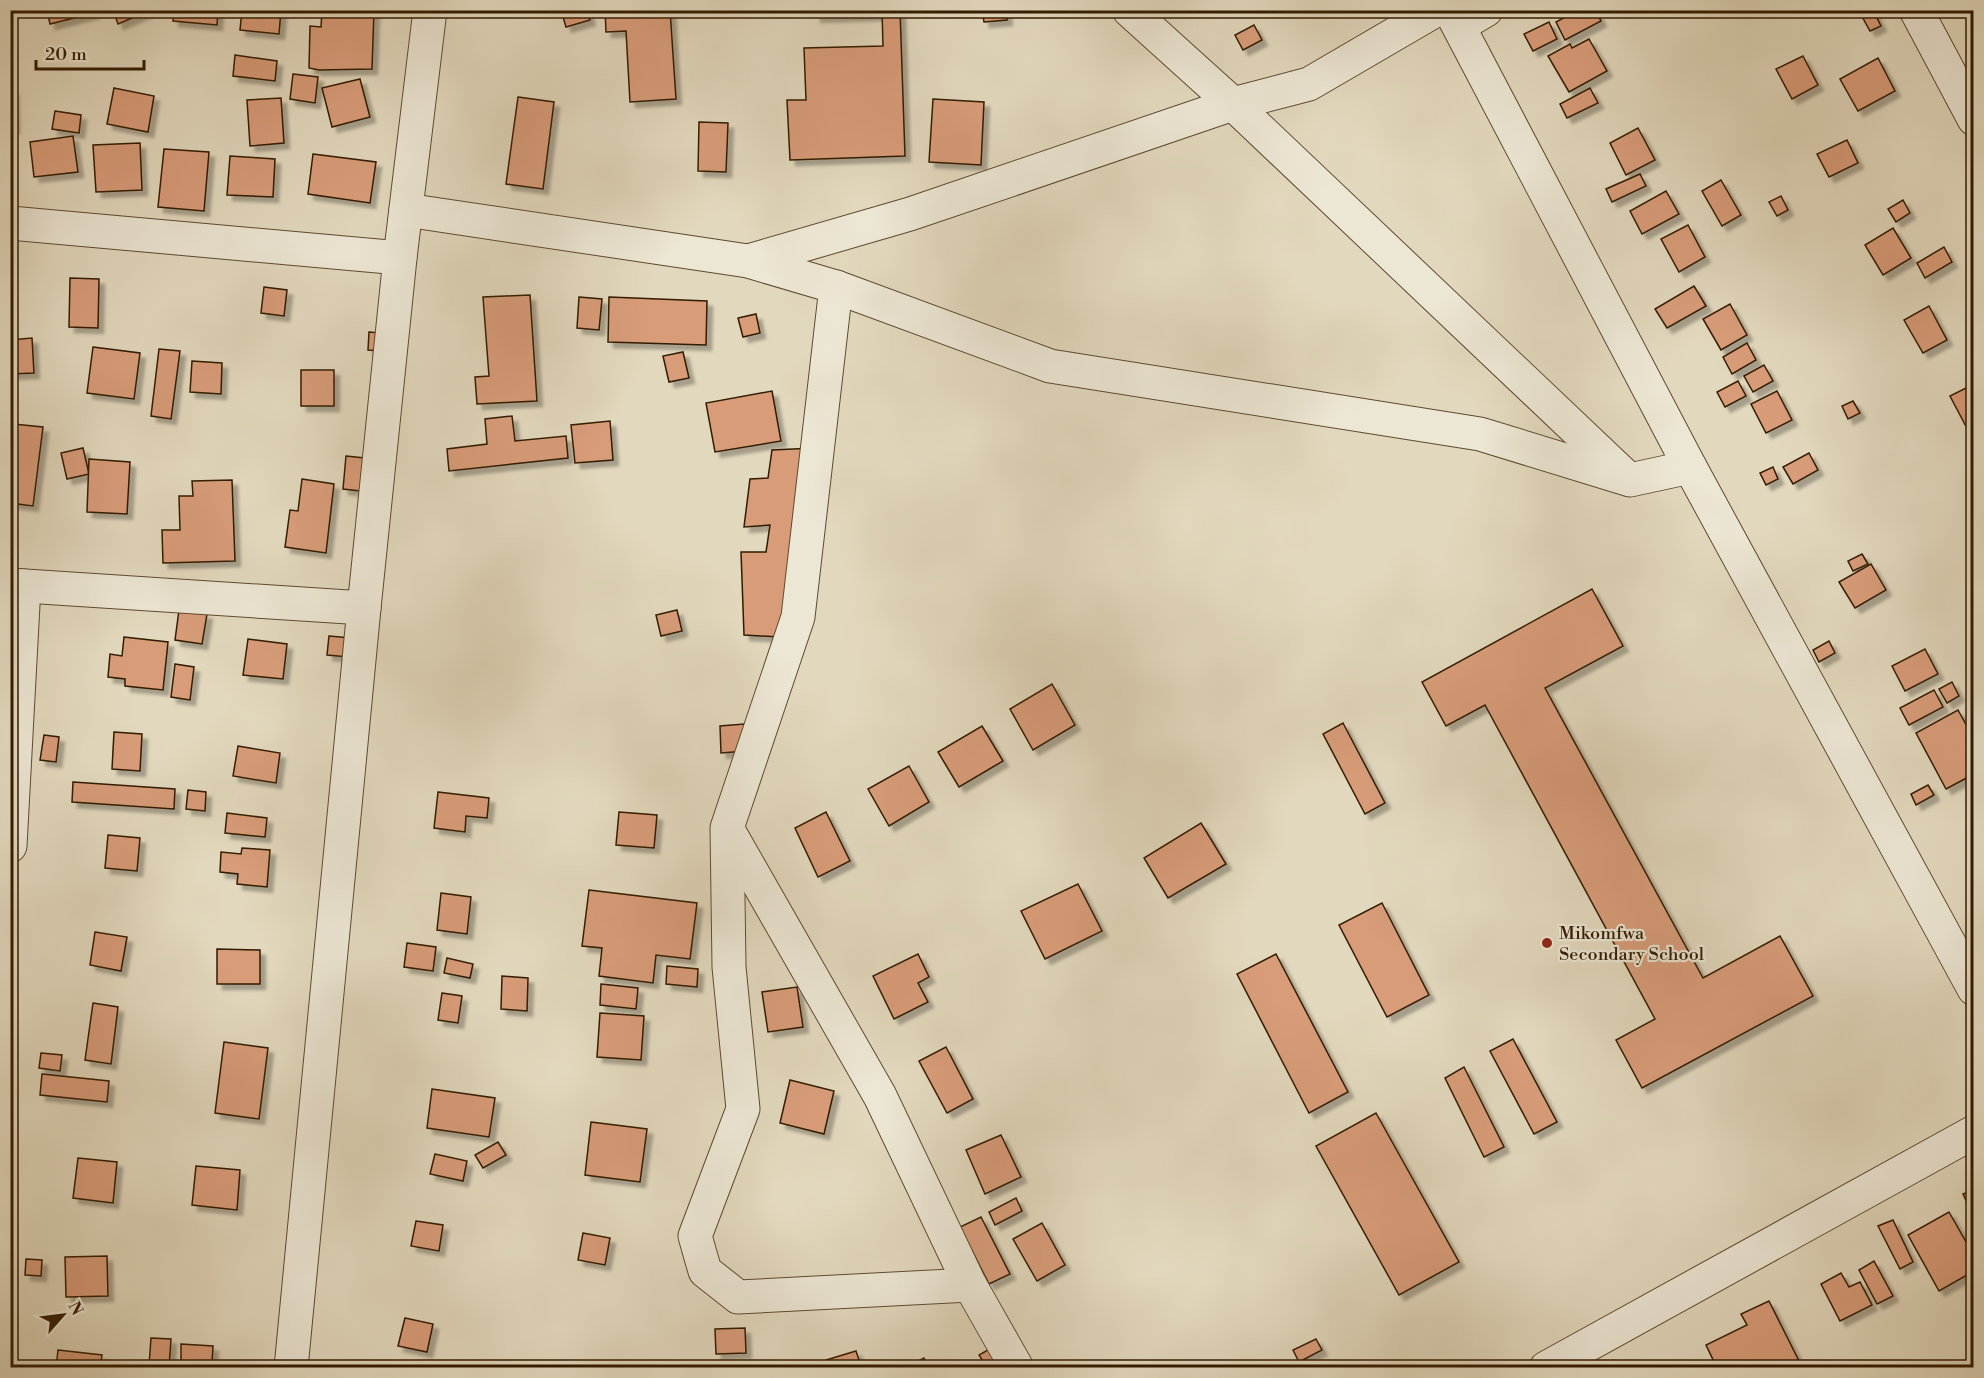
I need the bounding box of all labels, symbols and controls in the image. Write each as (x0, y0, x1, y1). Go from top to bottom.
scale bar (36, 33, 144, 71)
text: 20 m (45, 43, 87, 66)
place label: Mikomfwa Secondary School (1559, 922, 1705, 966)
marker: Mikomfwa Secondary School (1540, 936, 1554, 950)
north arrow (33, 1285, 93, 1345)
text: N (64, 1298, 87, 1319)

